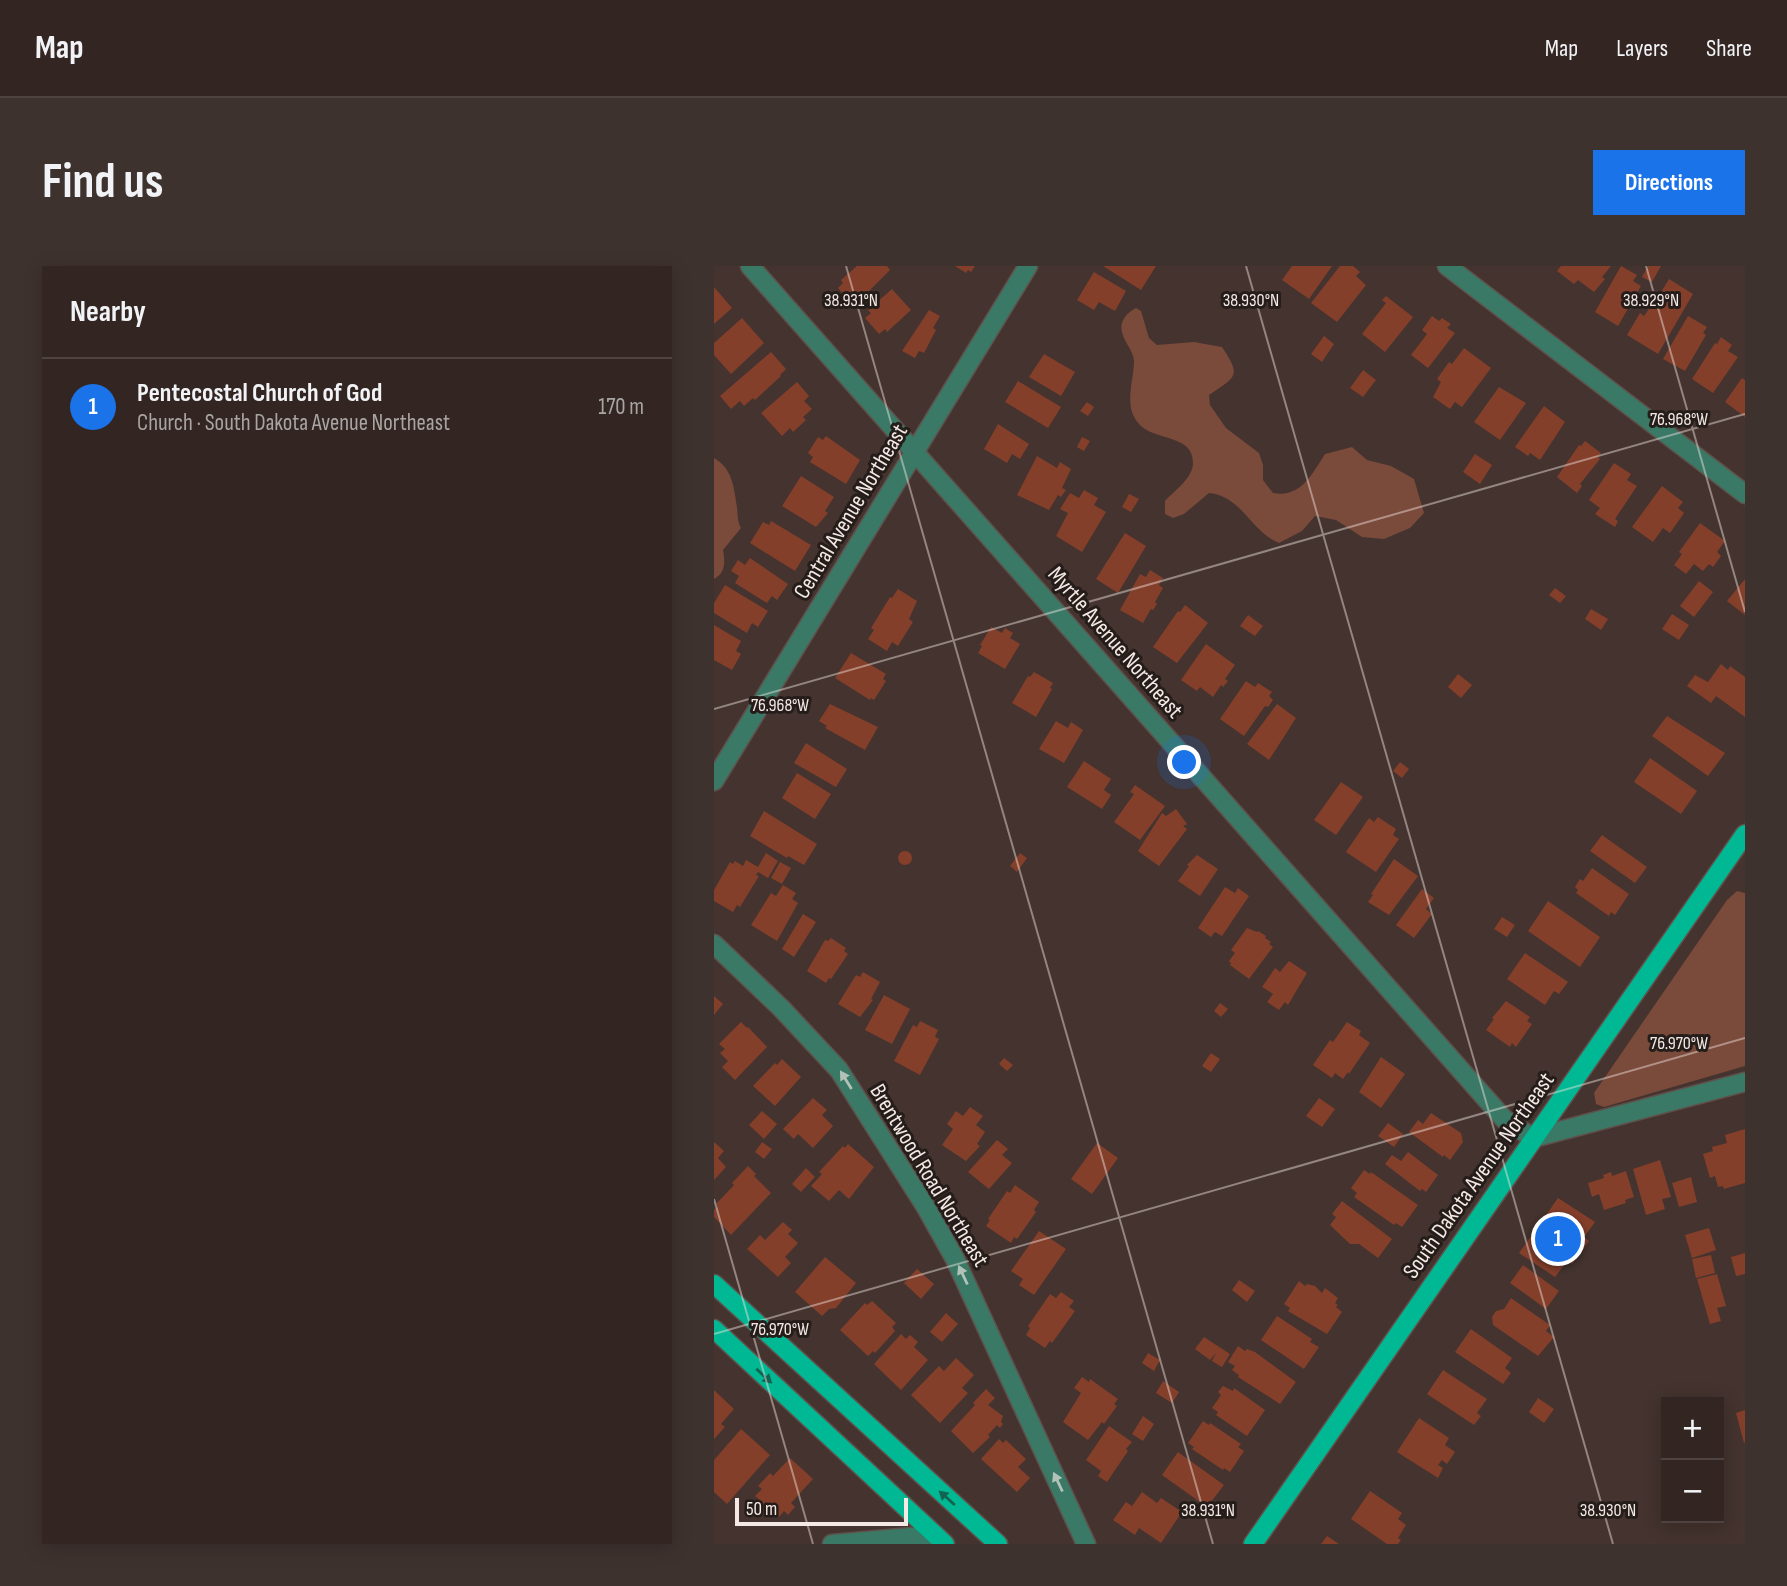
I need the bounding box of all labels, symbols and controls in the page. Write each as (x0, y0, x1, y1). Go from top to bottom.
text: Map (35, 28, 84, 68)
text: Map (1545, 34, 1578, 63)
text: Layers (1616, 34, 1668, 63)
text: Share (1706, 34, 1752, 63)
button: Directions (1593, 150, 1745, 215)
text: Find us (42, 153, 164, 212)
text: 38.931°N (824, 290, 878, 311)
text: 38.930°N (1223, 290, 1279, 311)
text: 38.929°N (1623, 290, 1679, 311)
text: Nearby (70, 294, 146, 330)
text: Pentecostal Church of God (137, 378, 382, 409)
text: 1 (88, 393, 98, 421)
text: 170 m (598, 393, 644, 421)
text: Church · South Dakota Avenue Northeast (137, 409, 450, 437)
text: 76.968°W (1650, 409, 1708, 430)
street label: Central Avenue Northeast (788, 419, 914, 604)
street label: Myrtle Avenue Northeast (1042, 561, 1189, 724)
text: 76.968°W (751, 695, 809, 716)
your location (1167, 745, 1201, 779)
text: 76.970°W (1650, 1033, 1708, 1054)
street label: South Dakota Avenue Northeast (1397, 1067, 1561, 1284)
one-way arrow (839, 1071, 852, 1090)
street label: Brentwood Road Northeast (864, 1079, 995, 1272)
pin: 1 (1535, 1213, 1581, 1265)
one-way arrow (957, 1265, 969, 1285)
text: 76.970°W (751, 1319, 809, 1340)
one-way arrow (755, 1368, 773, 1384)
map controls (1661, 1397, 1724, 1523)
button: + (1661, 1397, 1724, 1460)
button: − (1661, 1460, 1724, 1523)
one-way arrow (1052, 1472, 1064, 1492)
one-way arrow (938, 1490, 956, 1506)
scale bar (735, 1495, 908, 1527)
text: 50 m (746, 1498, 777, 1521)
text: 38.931°N (1181, 1500, 1235, 1521)
text: 38.930°N (1580, 1500, 1636, 1521)

